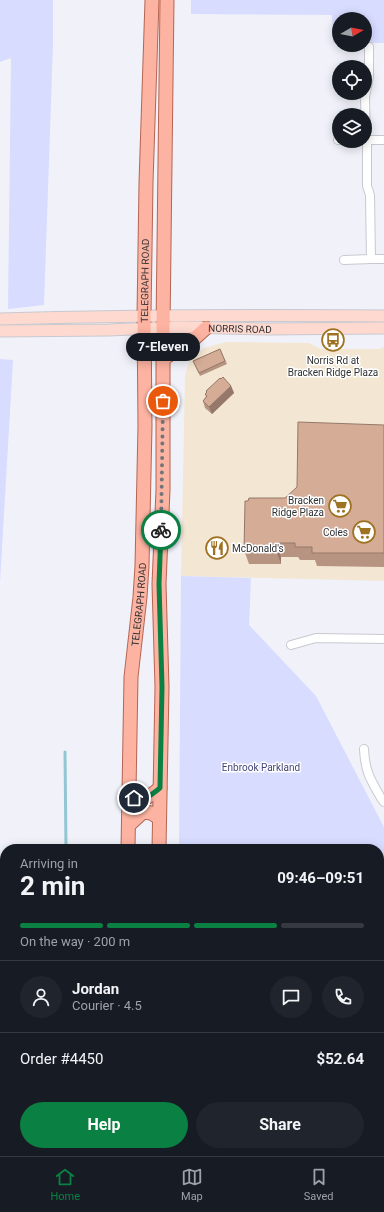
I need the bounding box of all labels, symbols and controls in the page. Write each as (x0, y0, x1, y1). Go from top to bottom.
north arrow (332, 12, 372, 52)
map controls (332, 12, 372, 148)
button: locate (332, 60, 372, 100)
button: layers (332, 108, 372, 148)
street label: TELEGRAPH ROAD (138, 238, 151, 323)
street label: NORRIS ROAD (208, 322, 272, 335)
bus stop icon: Norris Rd at Bracken Ridge Plaza (320, 327, 346, 353)
callout: 7-Eleven (126, 333, 200, 361)
text: 7-Eleven (137, 339, 189, 354)
place label: Norris Rd at Bracken Ridge Plaza (288, 355, 378, 378)
pin (146, 384, 180, 418)
icon: bag (152, 390, 174, 412)
supermarket icon: Bracken Ridge Plaza (327, 493, 353, 519)
place label: Bracken Ridge Plaza (272, 495, 324, 518)
courier (141, 510, 181, 550)
icon: bike (150, 519, 172, 541)
supermarket icon: Coles (351, 519, 377, 545)
place label: Coles (323, 527, 348, 538)
restaurant icon: McDonald's (204, 535, 230, 561)
place label: McDonald's (232, 543, 284, 554)
street label: TELEGRAPH ROAD (129, 562, 148, 647)
park label: Enbrook Parkland (222, 762, 300, 773)
pin (117, 781, 151, 815)
icon: home (123, 787, 145, 809)
text: Arriving in (20, 856, 78, 871)
text: 09:46–09:51 (277, 869, 364, 887)
text: 2 min (20, 871, 85, 901)
text: On the way · 200 m (20, 934, 130, 949)
button: person (20, 976, 62, 1018)
button: chat (270, 976, 312, 1018)
button: phone (322, 976, 364, 1018)
text: Jordan (72, 980, 119, 998)
text: Courier · 4.5 (72, 998, 142, 1013)
text: Order #4450 (20, 1050, 103, 1068)
text: $52.64 (317, 1050, 364, 1068)
button: Help (20, 1102, 188, 1148)
button: Share (196, 1102, 364, 1148)
tab: Home (50, 1166, 80, 1203)
tab: Map (181, 1166, 203, 1203)
tab: Saved (304, 1166, 334, 1203)

